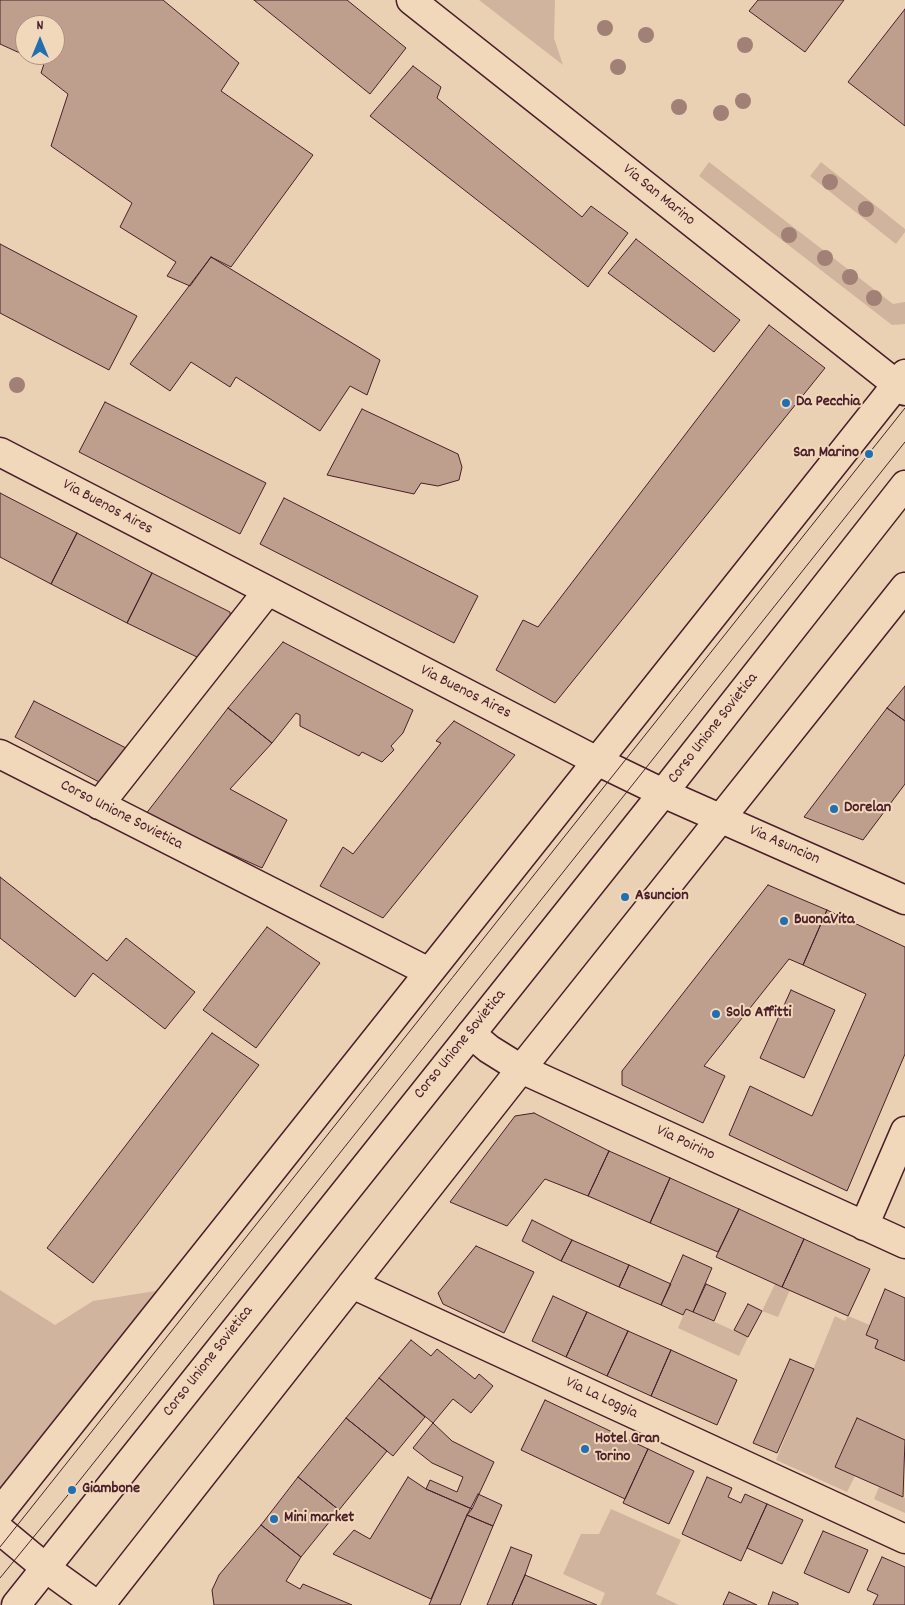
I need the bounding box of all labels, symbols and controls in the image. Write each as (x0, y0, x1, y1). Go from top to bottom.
north arrow (15, 15, 65, 65)
text: N (37, 16, 43, 36)
street label: Via San Marino (618, 161, 698, 231)
place label: Da Pecchia (796, 393, 860, 413)
marker: Da Pecchia (780, 397, 792, 409)
place label: San Marino (793, 444, 859, 464)
marker: San Marino (863, 448, 875, 460)
street label: Via Buenos Aires (59, 476, 155, 540)
street label: Via Buenos Aires (416, 662, 514, 724)
street label: Corso Unione Sovietica (665, 670, 763, 788)
street label: Corso Unione Sovietica (56, 777, 186, 855)
place label: Dorelan (844, 799, 891, 819)
marker: Dorelan (828, 803, 840, 815)
street label: Via Asuncion (746, 822, 822, 870)
place label: Asuncion (635, 887, 689, 907)
marker: Asuncion (619, 891, 631, 903)
place label: BuonaVita (794, 911, 855, 931)
marker: BuonaVita (778, 915, 790, 927)
street label: Corso Unione Sovietica (411, 986, 511, 1104)
place label: Solo Affitti (726, 1004, 792, 1024)
marker: Solo Affitti (710, 1008, 722, 1020)
street label: Via Poirino (653, 1122, 717, 1166)
street label: Corso Unione Sovietica (160, 1303, 258, 1421)
street label: Via La Loggia (562, 1374, 640, 1424)
place label: Hotel Gran Torino (595, 1430, 660, 1468)
marker: Hotel Gran Torino (579, 1443, 591, 1455)
place label: Giambone (82, 1480, 140, 1500)
marker: Giambone (66, 1484, 78, 1496)
place label: Mini market (284, 1509, 354, 1529)
marker: Mini market (268, 1513, 280, 1525)

